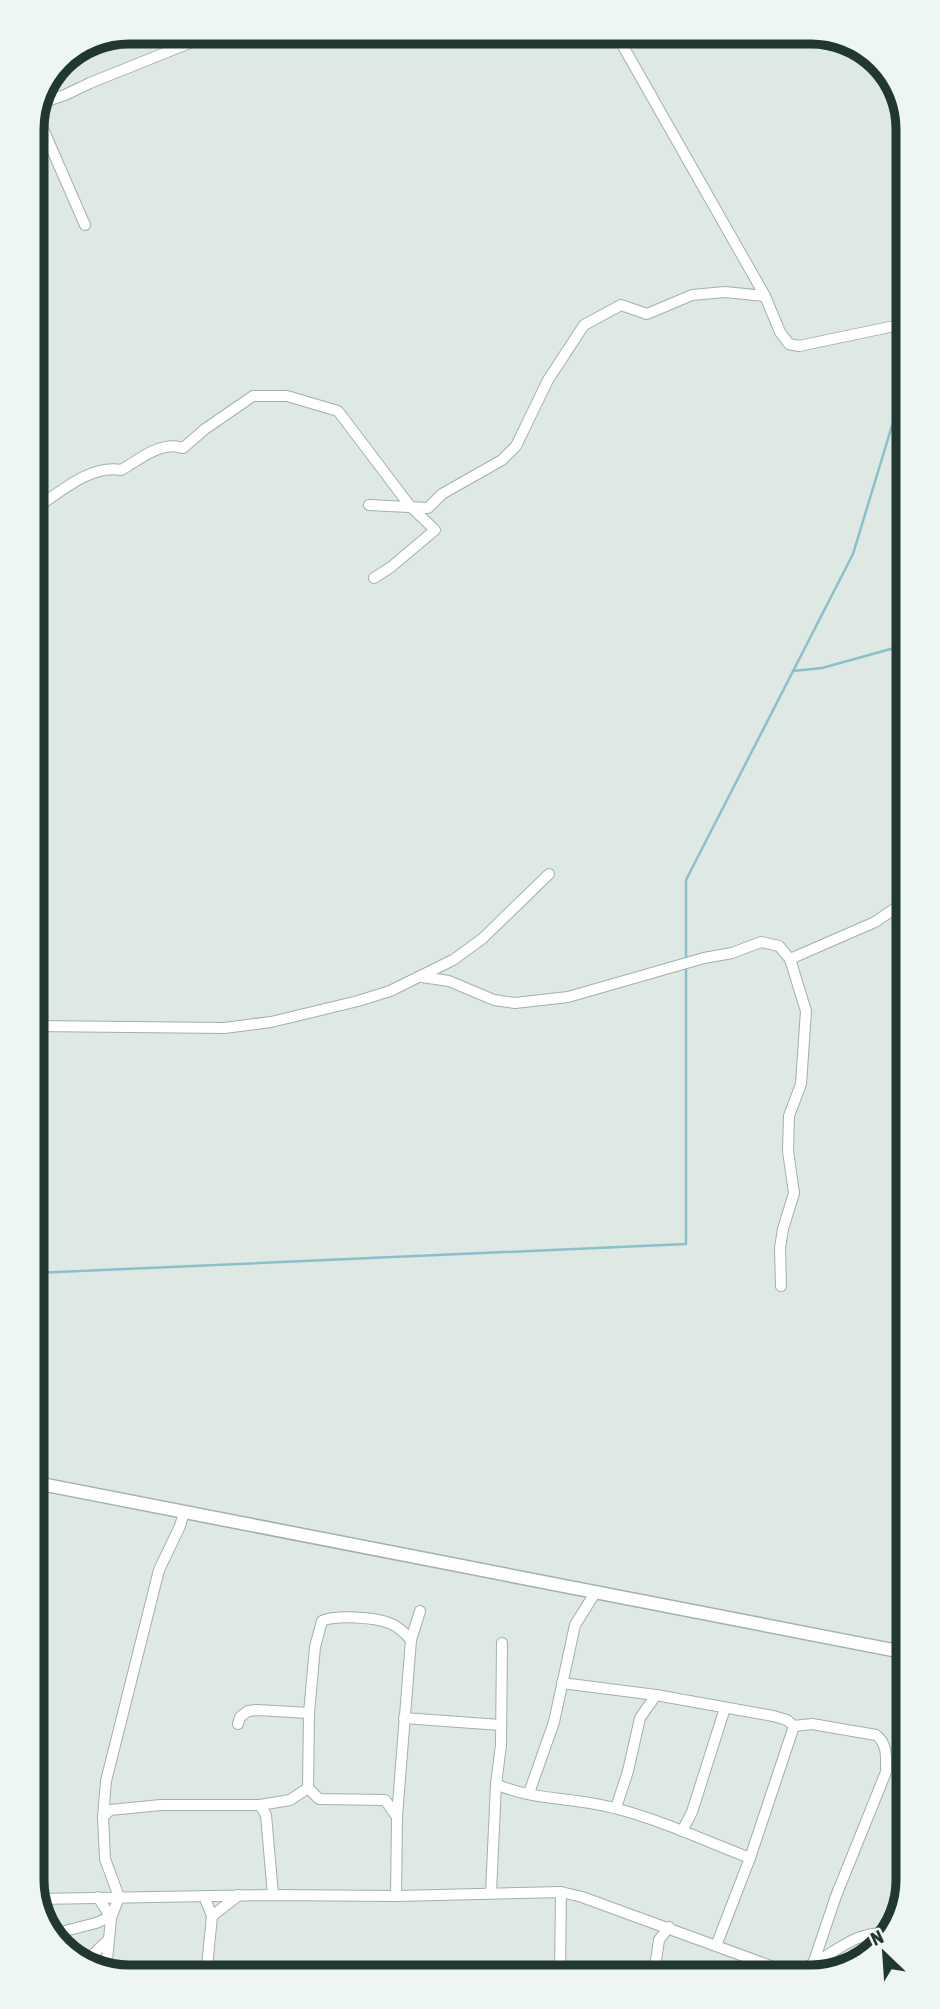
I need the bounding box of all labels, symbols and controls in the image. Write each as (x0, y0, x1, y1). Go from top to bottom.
north arrow (849, 1918, 919, 1988)
text: N (867, 1925, 887, 1950)

